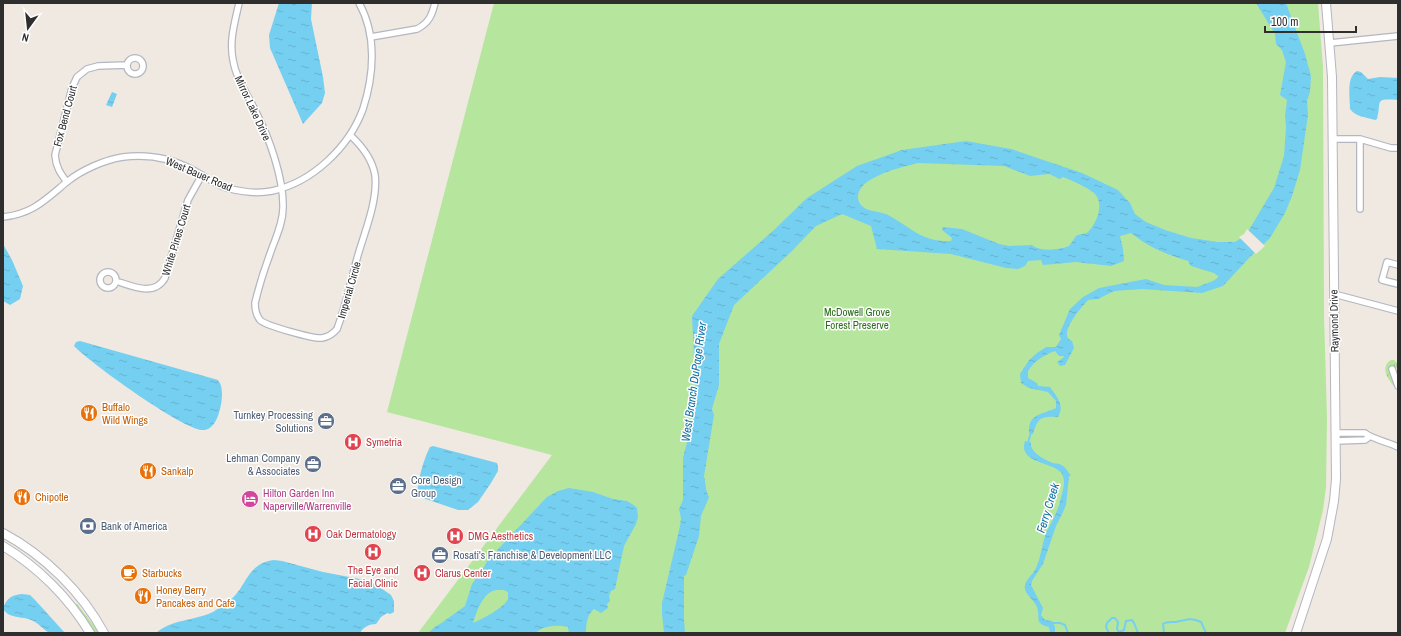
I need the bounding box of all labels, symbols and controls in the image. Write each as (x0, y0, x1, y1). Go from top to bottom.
north arrow (8, 8, 48, 48)
scale bar (1265, 8, 1356, 34)
text: 100 m (1271, 14, 1298, 30)
text: N (20, 30, 30, 45)
street label: Mirror Lake Drive (232, 73, 274, 143)
street label: Fox Bend Court (50, 83, 80, 148)
street label: West Bauer Road (164, 154, 234, 194)
street label: White Pines Court (159, 202, 194, 277)
street label: Imperial Circle (334, 260, 364, 320)
street label: Raymond Drive (1326, 290, 1342, 352)
park label: McDowell Grove Forest Preserve (824, 305, 890, 332)
water label: West Branch DuPage River (678, 320, 710, 443)
place label: Buffalo Wild Wings (102, 400, 149, 427)
restaurant icon: Buffalo Wild Wings (79, 403, 99, 423)
place label: Turnkey Processing Solutions (234, 408, 313, 435)
office icon: Turnkey Processing Solutions (316, 411, 336, 431)
hospital icon: Symetria (343, 432, 363, 452)
place label: Symetria (366, 435, 402, 449)
place label: Lehman Company & Associates (226, 451, 300, 478)
office icon: Lehman Company & Associates (303, 454, 323, 474)
restaurant icon: Sankalp (138, 461, 158, 481)
place label: Sankalp (161, 464, 194, 478)
place label: Core Design Group (411, 473, 462, 500)
office icon: Core Design Group (388, 476, 408, 496)
water label: Ferry Creek (1033, 480, 1064, 535)
place label: Hilton Garden Inn Naperville/Warrenville (263, 486, 351, 513)
restaurant icon: Chipotle (12, 487, 32, 507)
hotel icon: Hilton Garden Inn Naperville/Warrenville (240, 489, 260, 509)
place label: Chipotle (35, 490, 69, 504)
bank icon: Bank of America (78, 516, 98, 536)
place label: Bank of America (101, 519, 167, 533)
hospital icon: Oak Dermatology (303, 524, 323, 544)
hospital icon: DMG Aesthetics (445, 526, 465, 546)
place label: Oak Dermatology (326, 527, 397, 541)
place label: DMG Aesthetics (468, 529, 534, 543)
hospital icon: The Eye and Facial Clinic (363, 542, 383, 562)
office icon: Rosati's Franchise & Development LLC (430, 545, 450, 565)
place label: Rosati's Franchise & Development LLC (453, 548, 612, 562)
cafe icon: Starbucks (119, 563, 139, 583)
place label: The Eye and Facial Clinic (347, 563, 399, 590)
hospital icon: Clarus Center (412, 563, 432, 583)
place label: Starbucks (142, 566, 183, 580)
place label: Clarus Center (435, 566, 491, 580)
place label: Honey Berry Pancakes and Cafe (156, 583, 235, 610)
restaurant icon: Honey Berry Pancakes and Cafe (133, 586, 153, 606)

